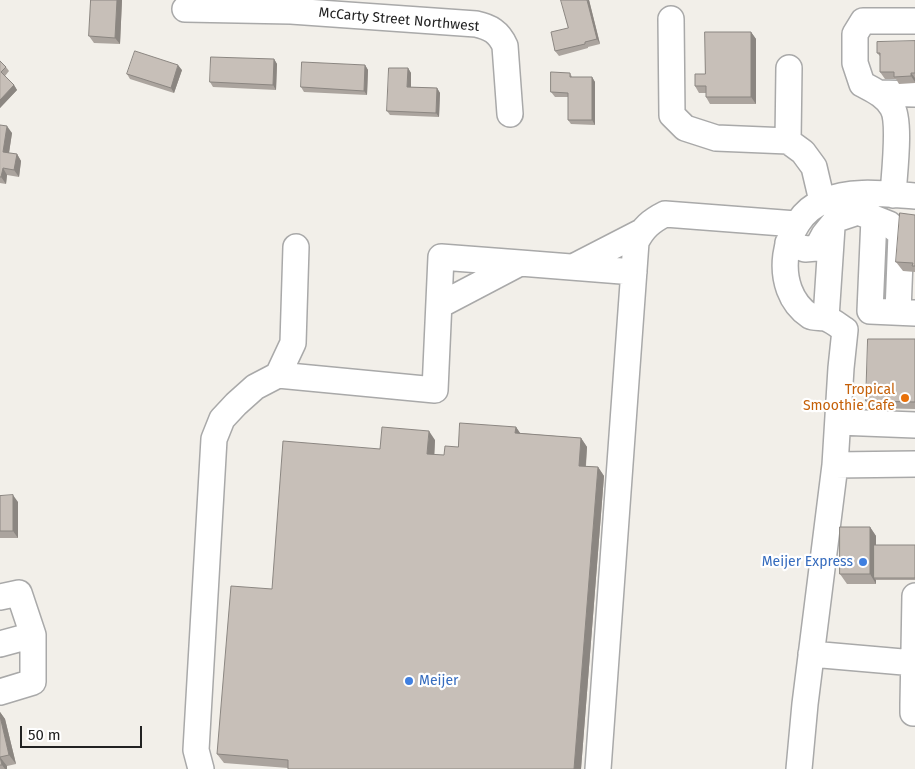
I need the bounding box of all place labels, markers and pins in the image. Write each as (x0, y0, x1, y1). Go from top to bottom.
place label: Tropical Smoothie Cafe (803, 382, 895, 414)
marker: Tropical Smoothie Cafe (899, 392, 911, 404)
place label: Meijer Express (762, 554, 853, 570)
marker: Meijer Express (857, 556, 869, 568)
place label: Meijer (419, 673, 458, 689)
marker: Meijer (403, 675, 415, 687)

